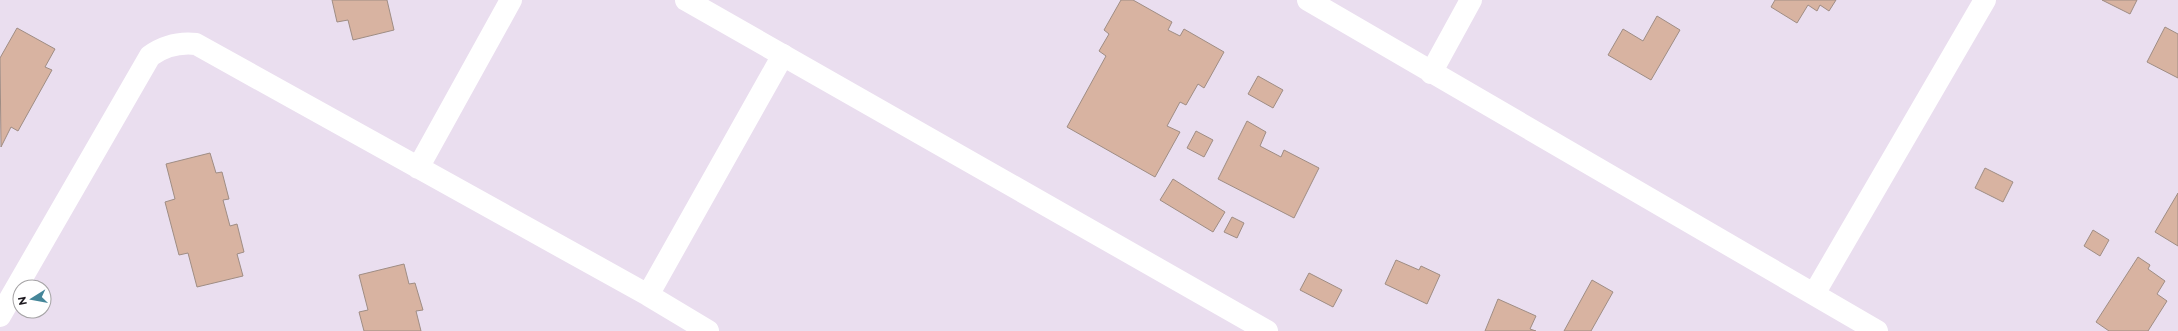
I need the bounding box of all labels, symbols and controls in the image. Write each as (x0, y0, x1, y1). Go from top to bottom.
north arrow (12, 279, 52, 319)
text: N (14, 295, 30, 307)

